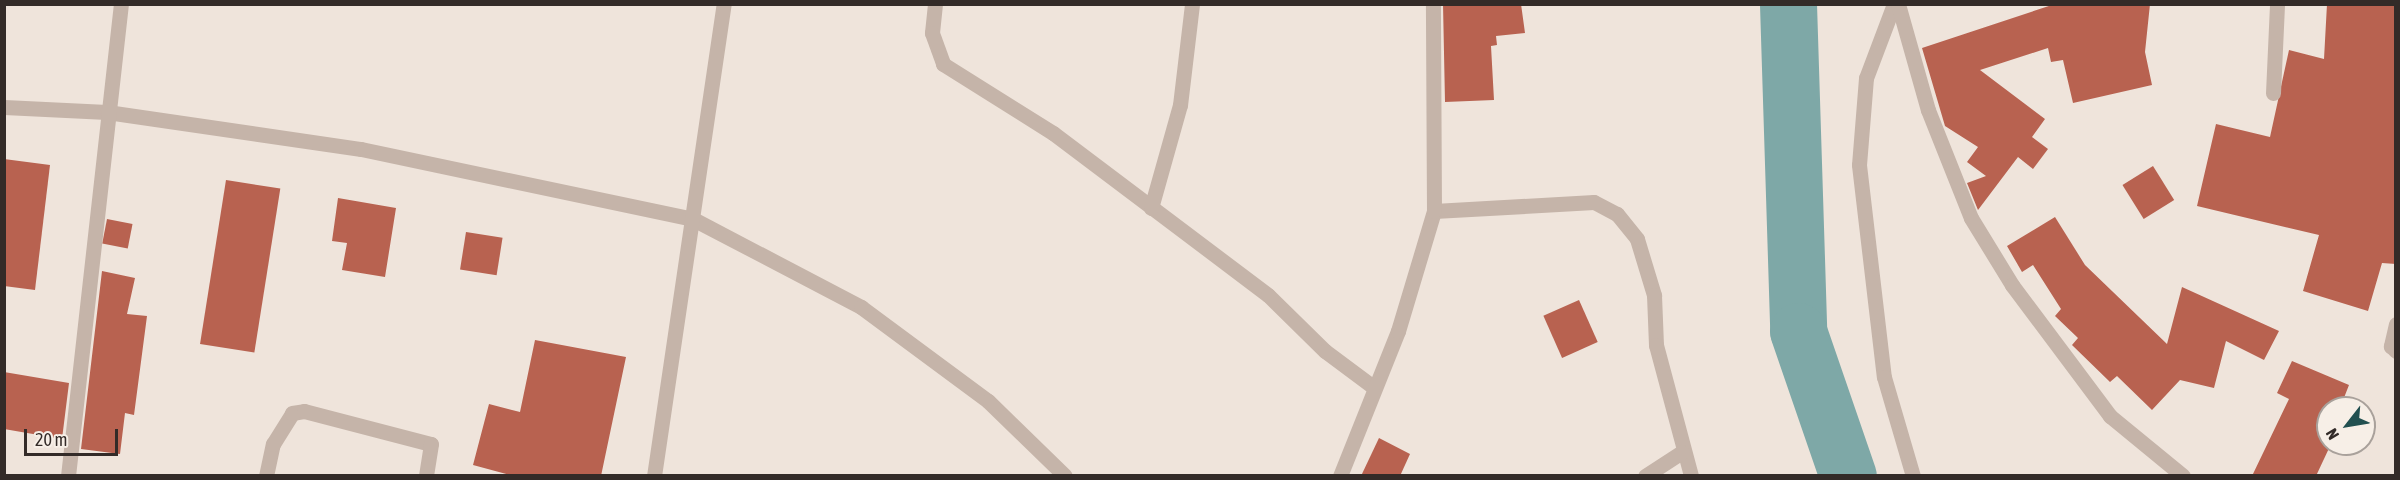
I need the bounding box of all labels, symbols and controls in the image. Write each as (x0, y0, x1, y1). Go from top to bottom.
north arrow (2316, 396, 2376, 456)
scale bar (27, 417, 122, 455)
text: N (2322, 426, 2342, 443)
text: 20 m (35, 429, 67, 450)

